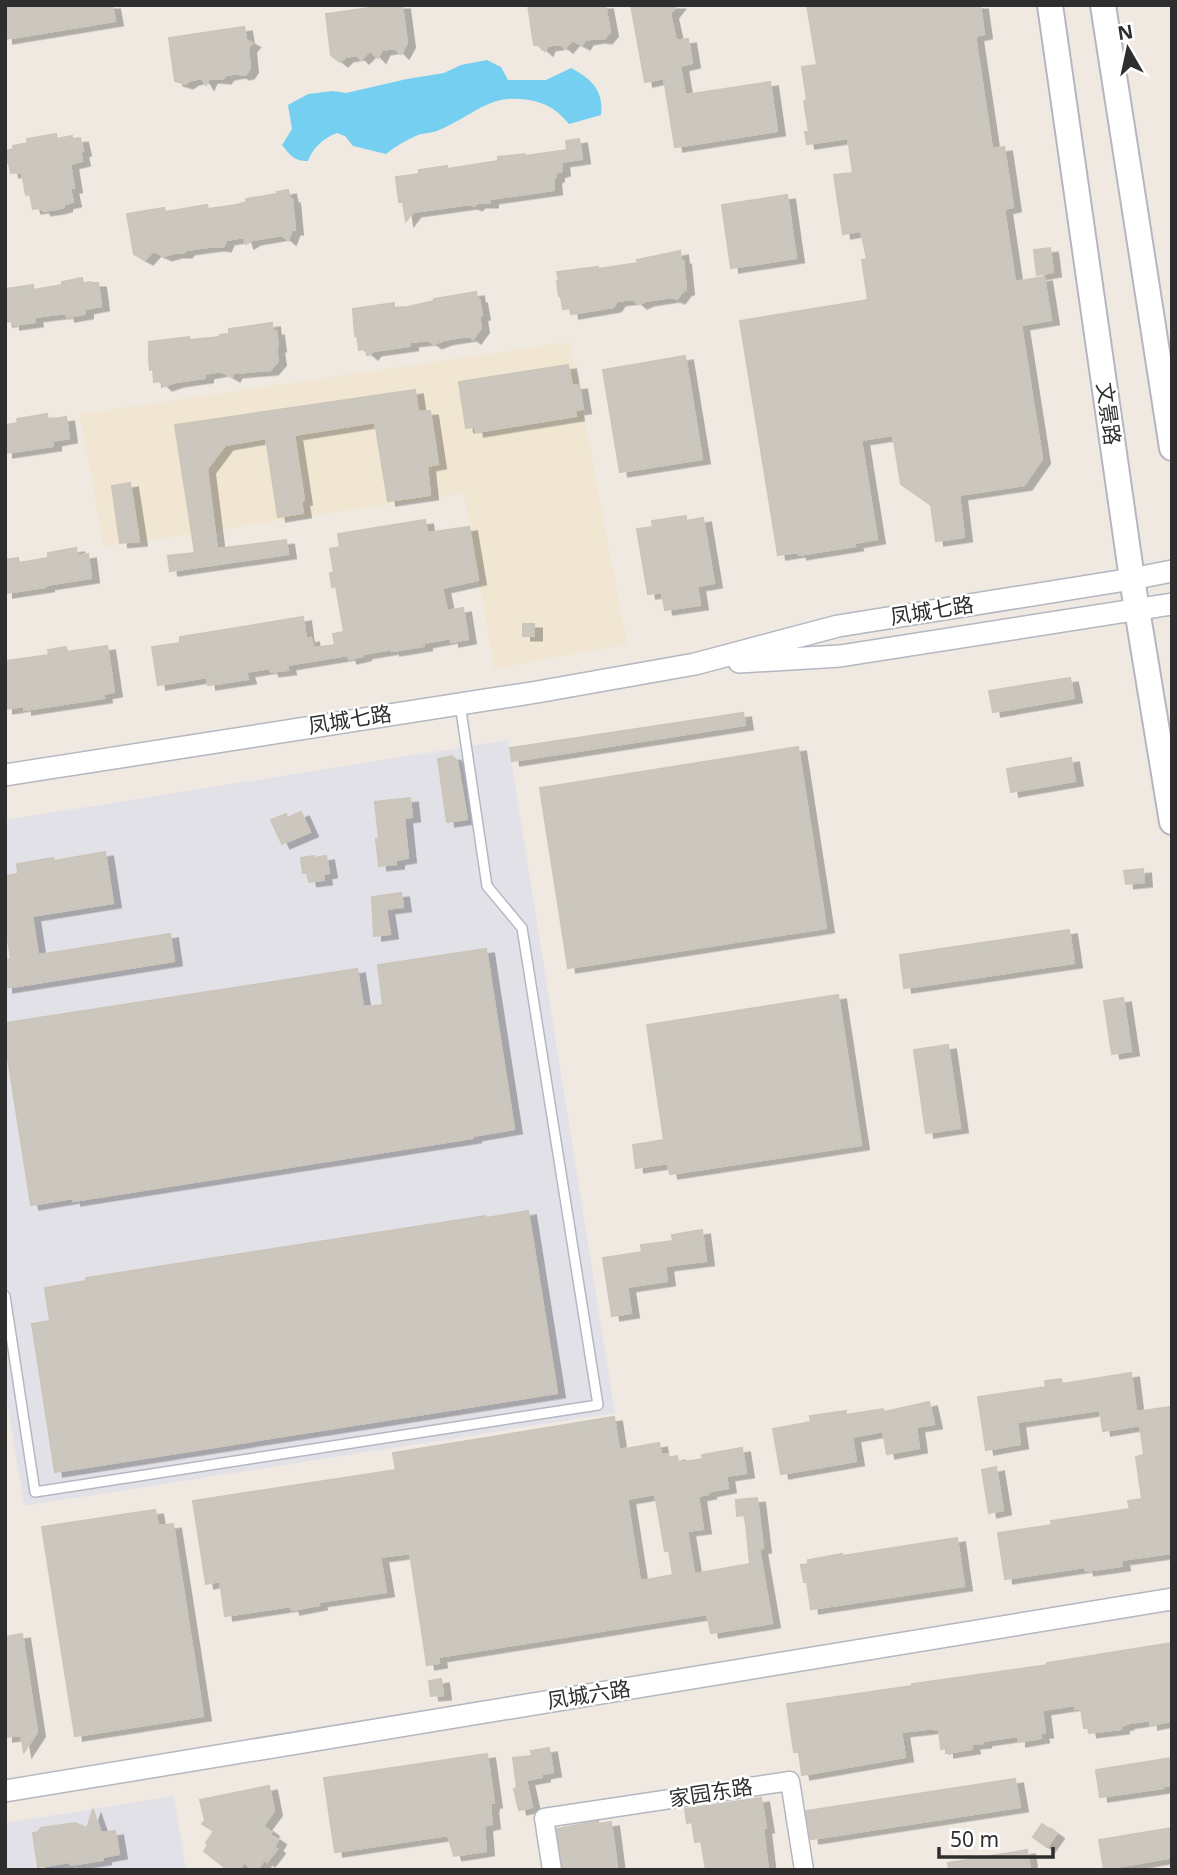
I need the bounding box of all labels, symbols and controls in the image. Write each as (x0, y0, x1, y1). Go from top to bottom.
north arrow (1093, 14, 1163, 84)
text: N (1116, 18, 1135, 46)
street label: 文景路 (1091, 381, 1127, 447)
street label: 凤城七路 (888, 590, 976, 630)
street label: 凤城七路 (306, 699, 394, 739)
street label: 凤城六路 (545, 1674, 633, 1714)
street label: 家园东路 (667, 1772, 755, 1812)
scale bar (939, 1815, 1053, 1859)
text: 50 m (950, 1825, 999, 1853)

